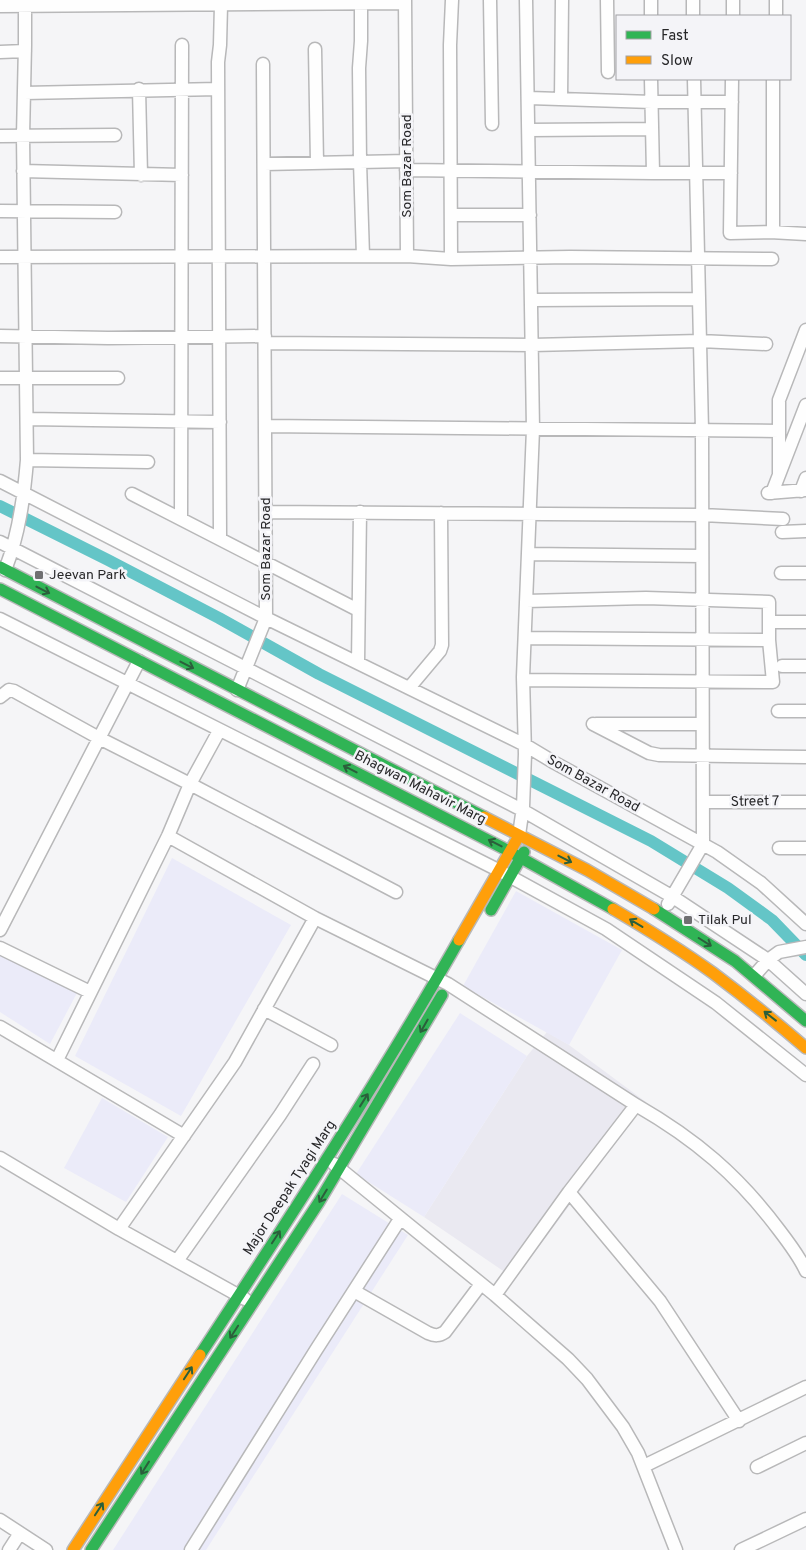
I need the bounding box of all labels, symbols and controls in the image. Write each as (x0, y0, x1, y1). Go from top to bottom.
legend (616, 15, 791, 80)
text: Fast (661, 27, 689, 46)
text: Slow (661, 52, 693, 71)
street label: Som Bazar Road (399, 114, 416, 218)
street label: Som Bazar Road (258, 497, 275, 601)
place label: Jeevan Park (49, 567, 126, 584)
marker: Jeevan Park (33, 569, 45, 581)
one-way arrow (35, 586, 50, 595)
one-way arrow (180, 660, 195, 670)
street label: Bhagwan Mahavir Marg (351, 747, 489, 829)
street label: Som Bazar Road (544, 751, 642, 817)
one-way arrow (343, 764, 358, 773)
street label: Street 7 (731, 793, 779, 811)
one-way arrow (488, 838, 503, 847)
one-way arrow (558, 854, 573, 864)
place label: Tilak Pul (698, 912, 752, 929)
marker: Tilak Pul (682, 914, 694, 926)
one-way arrow (630, 918, 644, 928)
one-way arrow (698, 937, 712, 947)
one-way arrow (764, 1010, 777, 1021)
one-way arrow (418, 1019, 428, 1033)
one-way arrow (360, 1093, 370, 1107)
street label: Major Deepak Tyagi Marg (240, 1117, 340, 1259)
one-way arrow (317, 1188, 327, 1202)
one-way arrow (272, 1230, 282, 1244)
one-way arrow (229, 1325, 239, 1339)
one-way arrow (183, 1366, 193, 1380)
one-way arrow (140, 1461, 150, 1475)
one-way arrow (94, 1502, 105, 1516)

